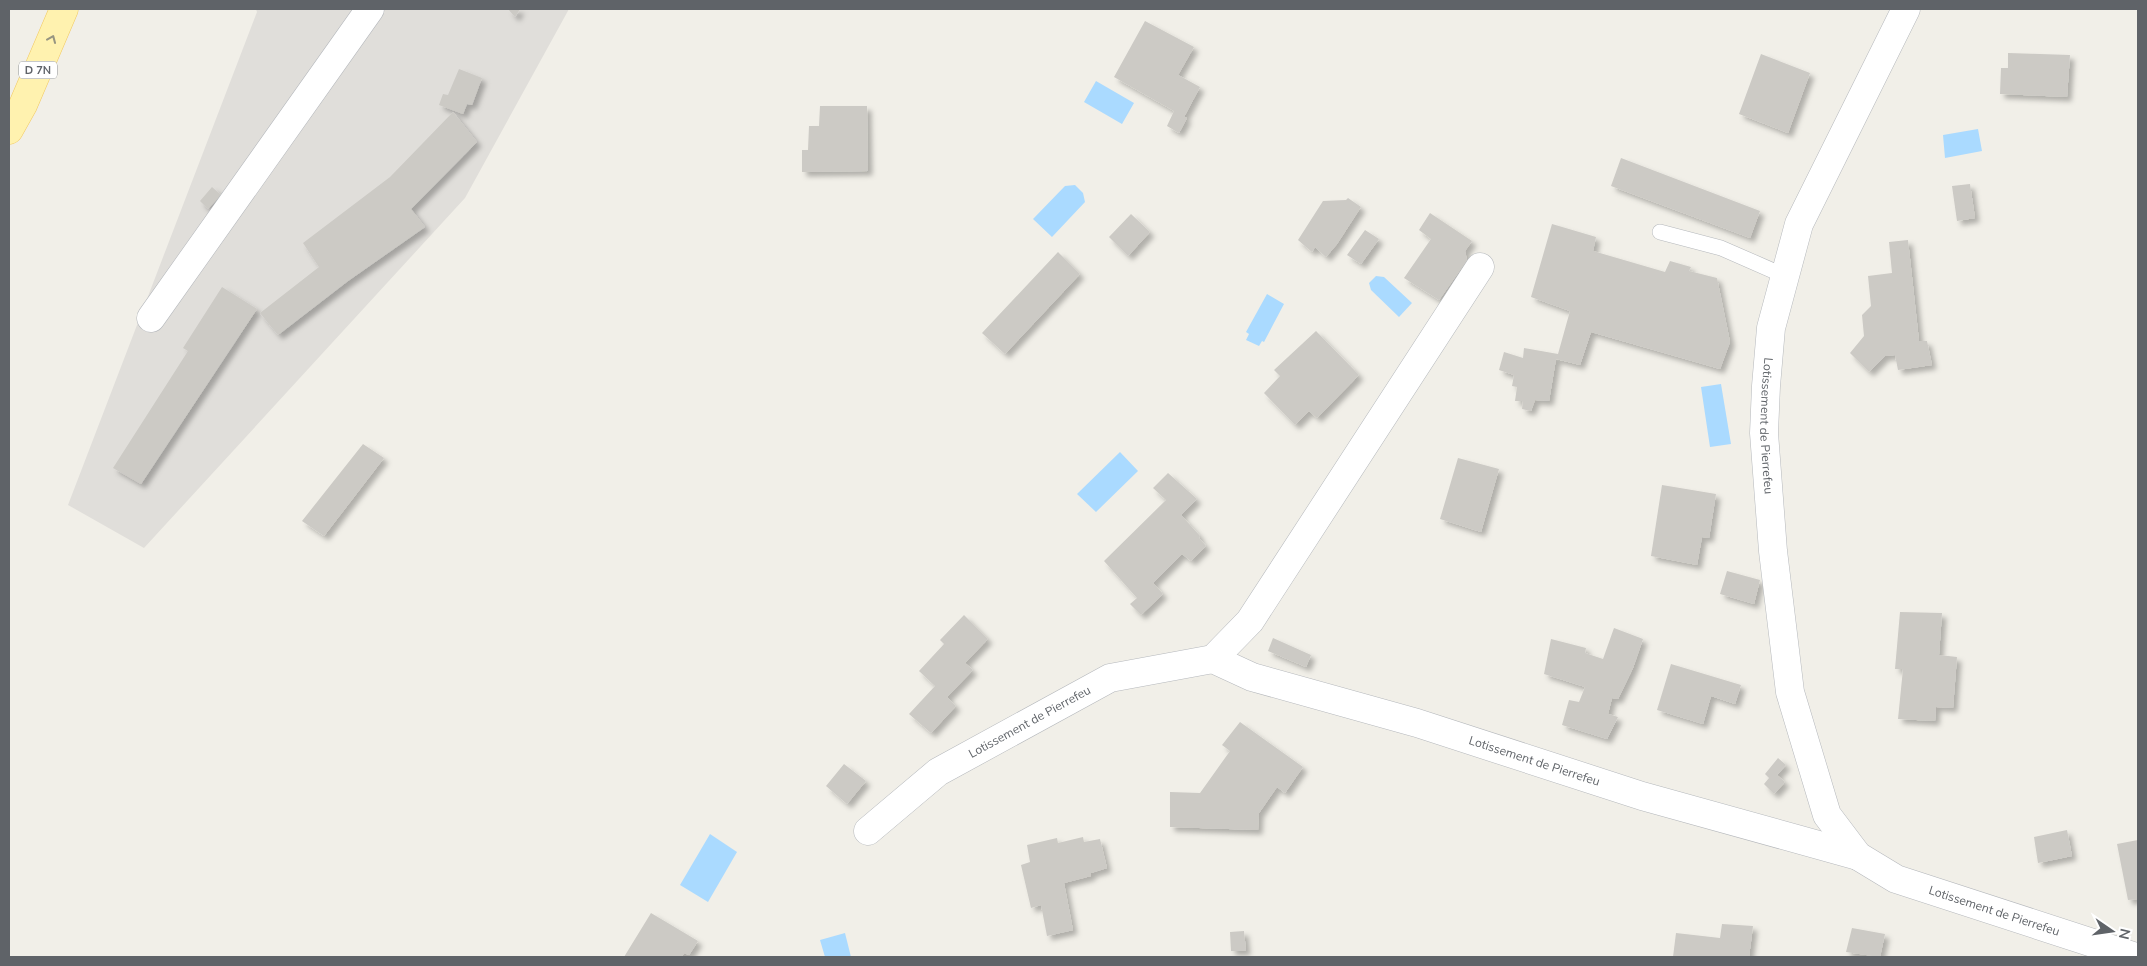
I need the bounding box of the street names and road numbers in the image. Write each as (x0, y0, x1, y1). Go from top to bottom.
road number: D 7N (19, 62, 57, 78)
street label: Lotissement de Pierrefeu (1757, 357, 1777, 495)
street label: Lotissement de Pierrefeu (966, 682, 1093, 761)
street label: Lotissement de Pierrefeu (1467, 732, 1602, 789)
street label: Lotissement de Pierrefeu (1927, 882, 2062, 939)

